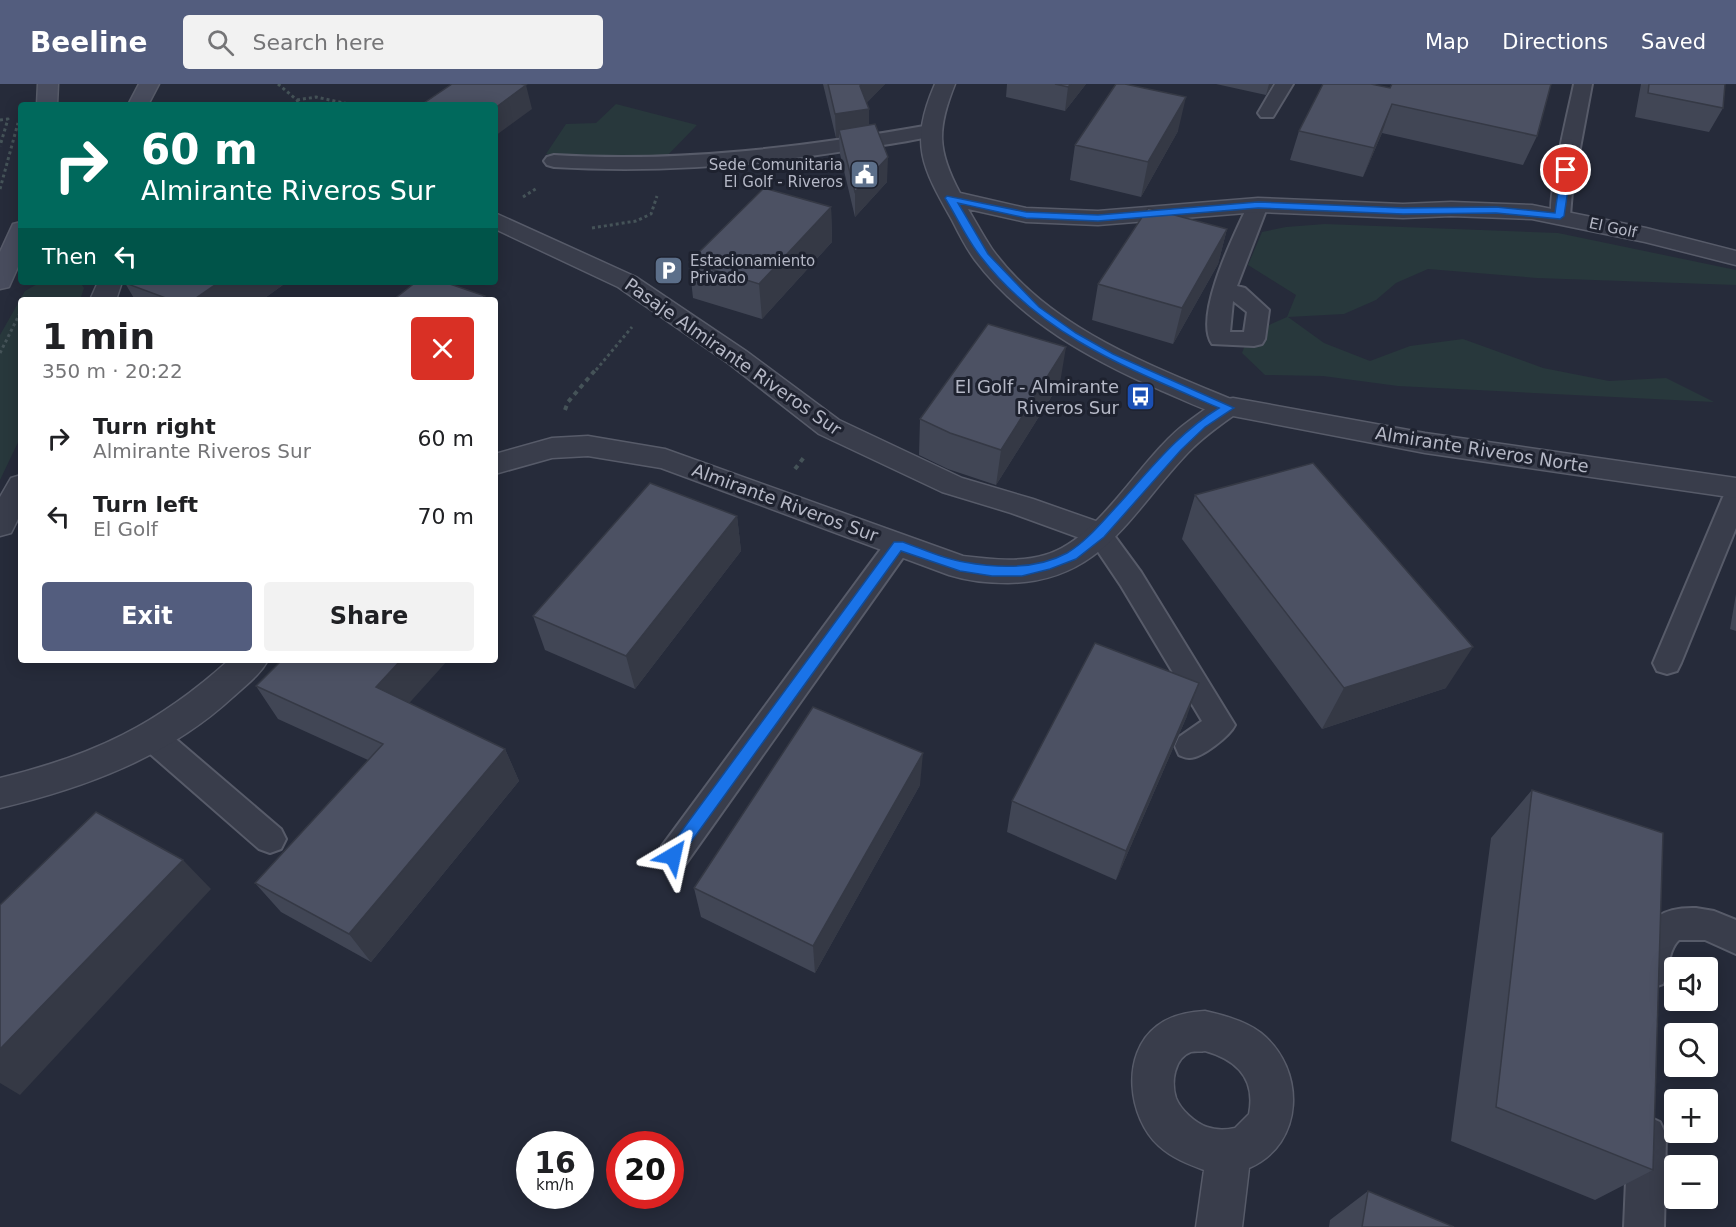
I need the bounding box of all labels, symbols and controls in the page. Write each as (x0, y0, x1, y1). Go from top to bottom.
search box (183, 15, 603, 69)
text: Beeline (30, 26, 147, 59)
icon: search (204, 26, 237, 59)
text: Search here (252, 30, 385, 55)
text: Map (1425, 30, 1469, 54)
text: Directions (1502, 30, 1608, 54)
text: Saved (1641, 30, 1706, 54)
text: 60 m (141, 125, 258, 174)
icon: right (42, 126, 120, 204)
pin (1540, 144, 1591, 195)
icon: arrive (1549, 153, 1582, 186)
place label: Sede Comunitaria El Golf - Riveros (709, 156, 843, 191)
public building icon: Sede Comunitaria El Golf - Riveros (848, 158, 880, 190)
text: Almirante Riveros Sur (141, 175, 435, 206)
street label: El Golf (1587, 214, 1639, 242)
icon: left (109, 240, 142, 273)
text: Then (42, 244, 97, 269)
place label: Estacionamiento Privado (690, 252, 815, 287)
parking icon: Estacionamiento Privado (653, 254, 685, 286)
street label: Pasaje Almirante Riveros Sur (621, 274, 846, 440)
text: 1 min (42, 316, 155, 357)
button: close (411, 317, 474, 380)
text: 350 m · 20:22 (42, 359, 183, 383)
place label: El Golf - Almirante Riveros Sur (955, 376, 1120, 418)
bus stop icon: El Golf - Almirante Riveros Sur (1124, 381, 1156, 413)
text: Turn right (93, 414, 216, 439)
icon: right (42, 422, 75, 455)
street label: Almirante Riveros Norte (1374, 422, 1590, 477)
text: 60 m (418, 426, 474, 451)
text: Almirante Riveros Sur (93, 439, 311, 463)
street label: Almirante Riveros Sur (689, 459, 881, 546)
text: Turn left (93, 492, 198, 517)
icon: left (42, 500, 75, 533)
text: 70 m (418, 504, 474, 529)
text: El Golf (93, 517, 158, 541)
button: Exit (42, 582, 252, 651)
button: Share (264, 582, 474, 651)
position arrow (641, 824, 705, 888)
map controls (1664, 957, 1718, 1209)
button: sound (1664, 957, 1718, 1011)
button: search (1664, 1023, 1718, 1077)
button: + (1664, 1089, 1718, 1143)
speed limit sign: 20 (606, 1131, 684, 1209)
text: 16 (534, 1145, 576, 1180)
button: − (1664, 1155, 1718, 1209)
text: km/h (536, 1176, 574, 1194)

